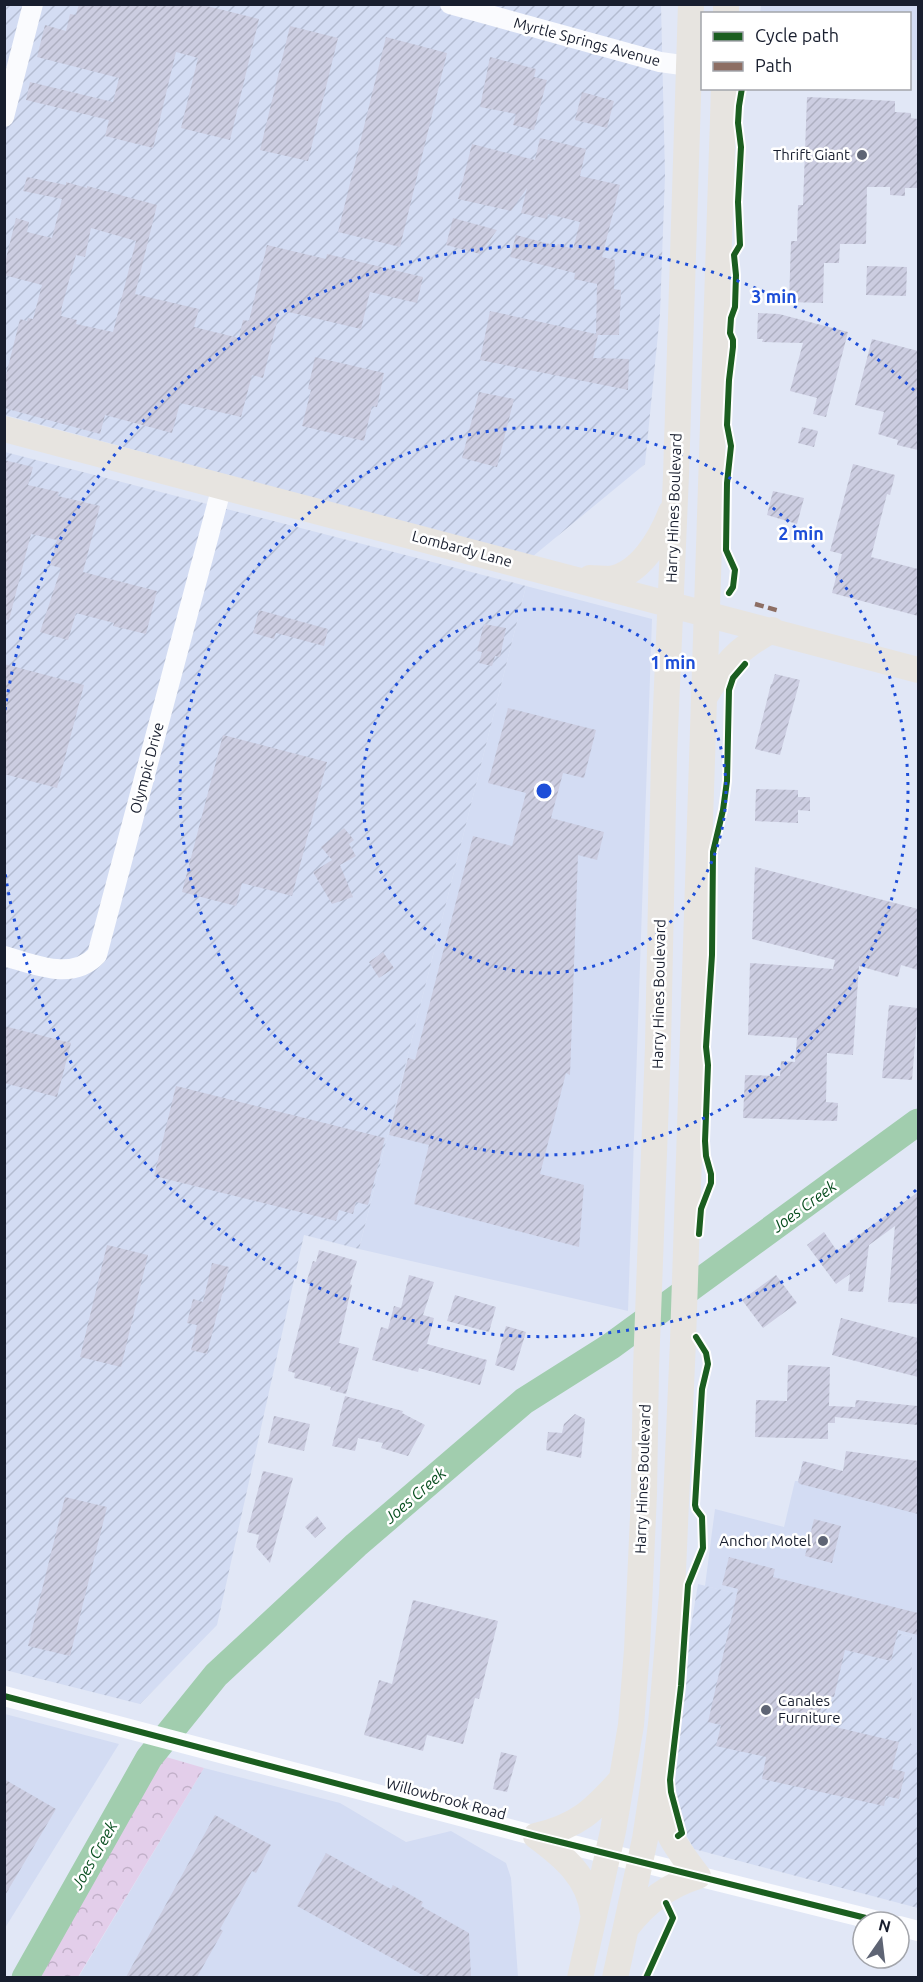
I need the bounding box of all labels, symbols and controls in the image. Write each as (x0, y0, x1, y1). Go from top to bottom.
legend (701, 12, 911, 90)
street label: Myrtle Springs Avenue (512, 14, 662, 69)
text: Cycle path (755, 25, 839, 45)
text: Path (755, 55, 792, 75)
place label: Thrift Giant (773, 146, 850, 163)
marker: Thrift Giant (855, 148, 869, 162)
text: 3 min (751, 286, 797, 306)
street label: Harry Hines Boulevard (662, 433, 685, 583)
text: 2 min (778, 523, 824, 543)
street label: Lombardy Lane (410, 527, 514, 570)
text: 1 min (650, 652, 696, 672)
street label: Olympic Drive (126, 720, 167, 815)
centre of rings (534, 781, 554, 801)
street label: Harry Hines Boulevard (649, 919, 668, 1069)
water label: Joes Creek (768, 1176, 840, 1236)
street label: Harry Hines Boulevard (631, 1404, 654, 1554)
water label: Joes Creek (380, 1463, 450, 1527)
place label: Anchor Motel (719, 1532, 811, 1549)
marker: Anchor Motel (816, 1534, 830, 1548)
place label: Canales Furniture (778, 1692, 841, 1726)
marker: Canales Furniture (759, 1703, 773, 1717)
street label: Willowbrook Road (384, 1774, 508, 1823)
water label: Joes Creek (67, 1817, 121, 1893)
north arrow (851, 1910, 911, 1970)
text: N (877, 1915, 893, 1936)

